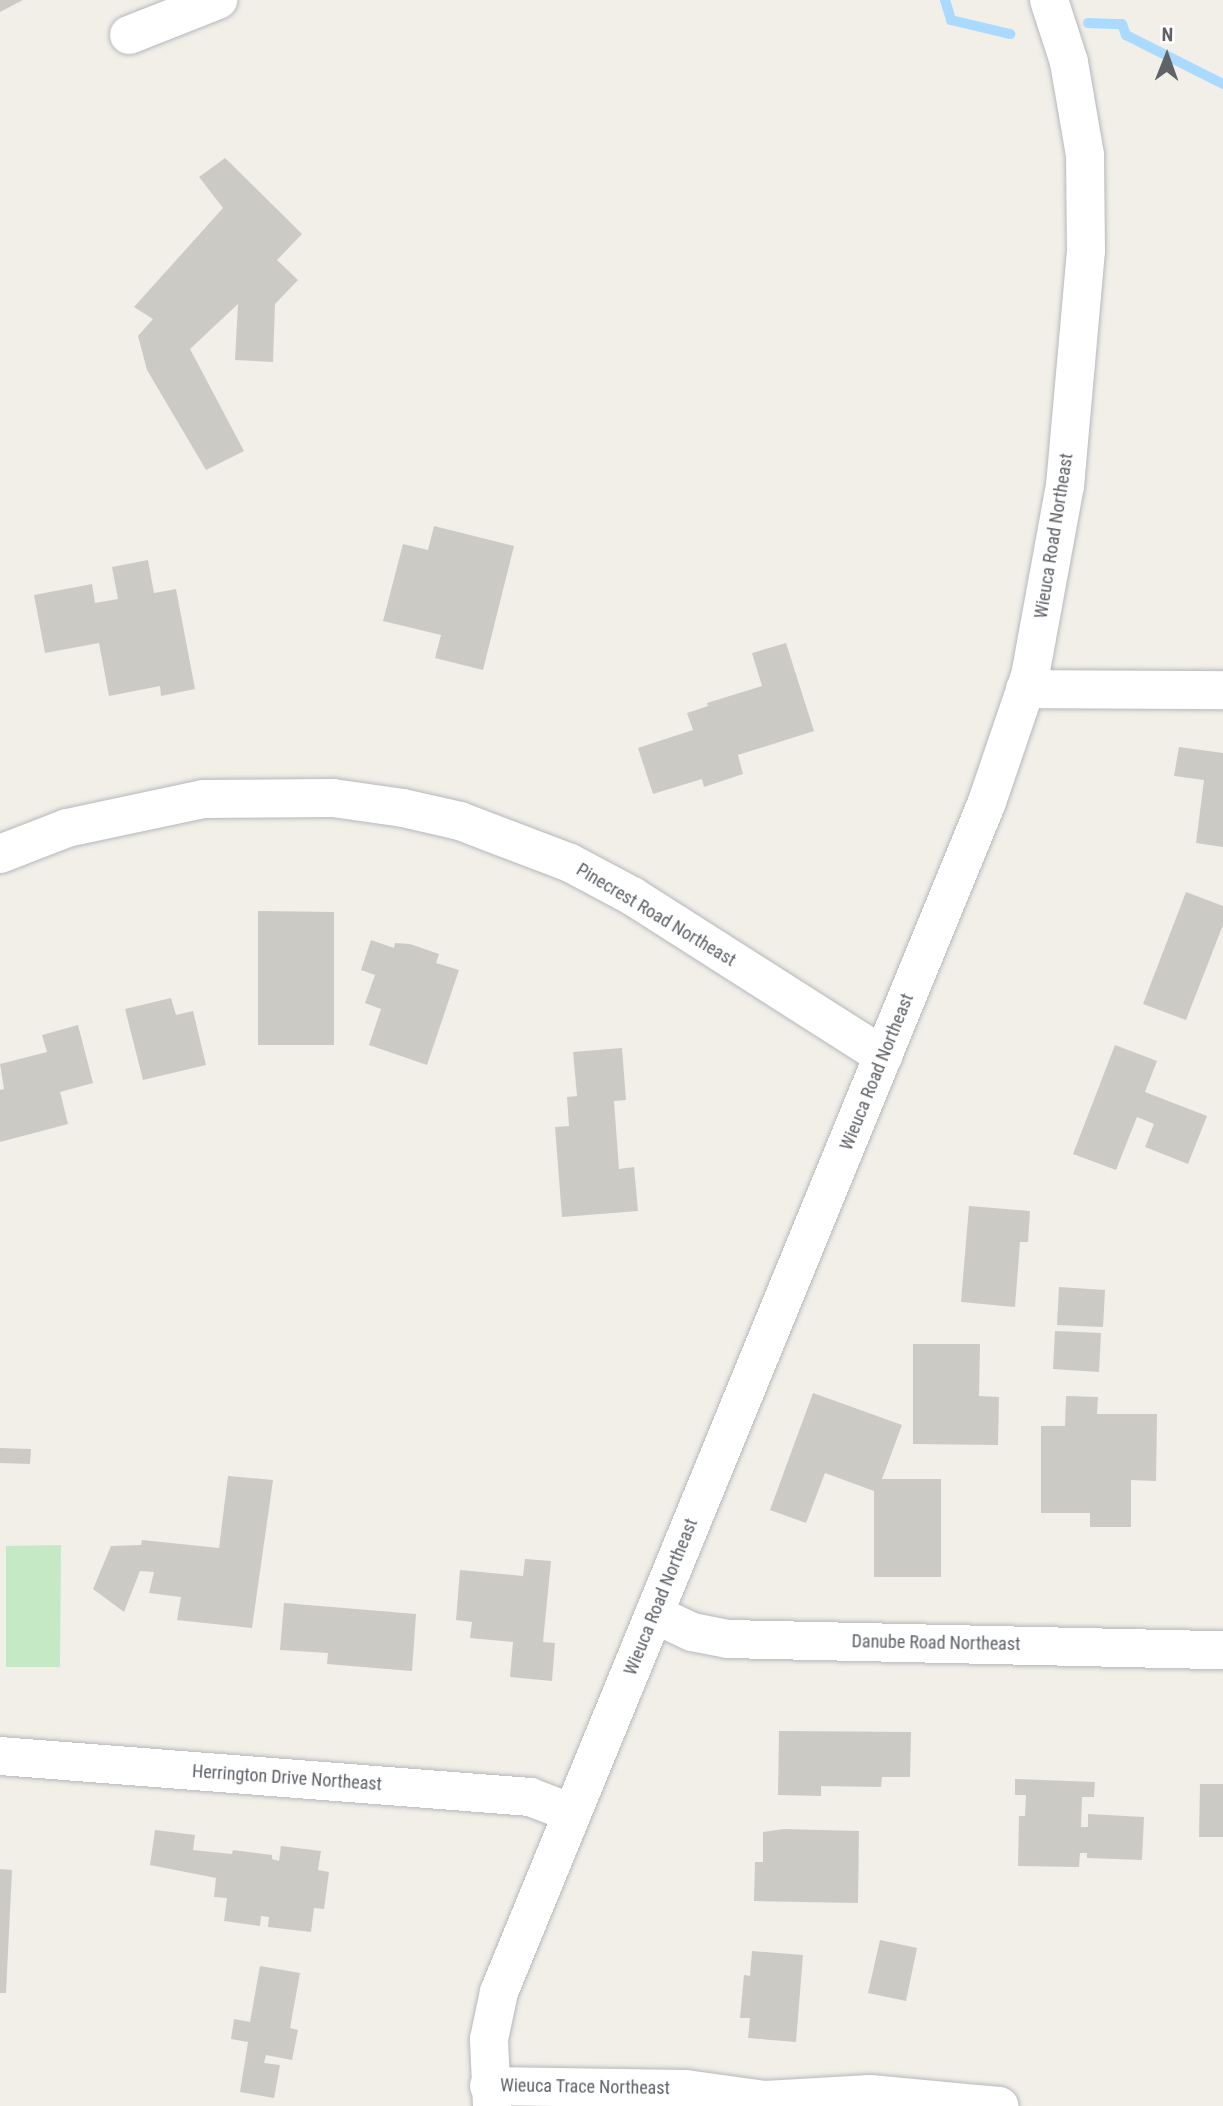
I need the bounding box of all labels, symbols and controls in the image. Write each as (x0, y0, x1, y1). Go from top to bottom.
north arrow (1132, 21, 1202, 91)
text: N (1161, 23, 1173, 46)
street label: Wieuca Road Northeast (1030, 452, 1078, 620)
street label: Pinecrest Road Northeast (572, 859, 740, 971)
street label: Wieuca Road Northeast (836, 991, 918, 1153)
street label: Wieuca Road Northeast (620, 1516, 702, 1678)
street label: Danube Road Northeast (851, 1631, 1021, 1655)
street label: Herrington Drive Northeast (191, 1761, 383, 1795)
street label: Wieuca Trace Northeast (500, 2075, 670, 2099)

